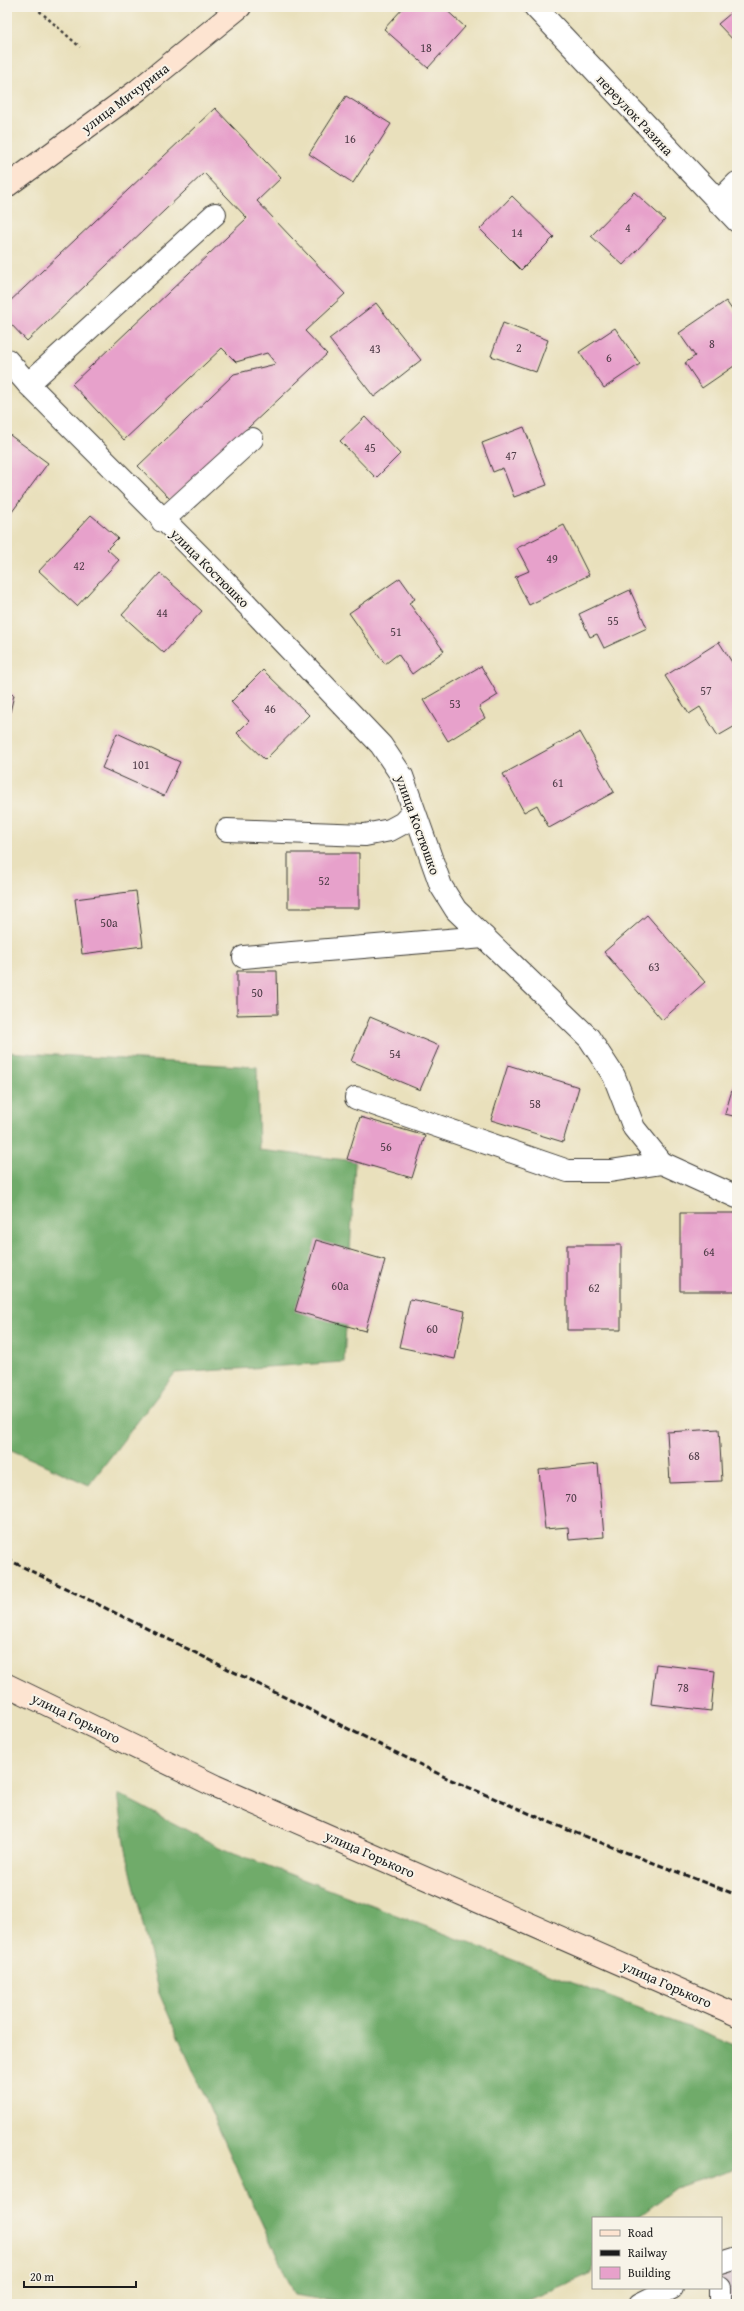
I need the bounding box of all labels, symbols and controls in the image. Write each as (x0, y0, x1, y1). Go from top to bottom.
house number: 18 (420, 39, 432, 56)
street label: улица Мичурина (76, 58, 173, 138)
street label: переулок Разина (592, 70, 678, 160)
house number: 16 (344, 130, 356, 147)
house number: 4 (625, 219, 631, 236)
house number: 14 (511, 224, 523, 241)
house number: 8 (709, 335, 715, 352)
house number: 2 (516, 339, 522, 356)
house number: 43 (369, 340, 381, 357)
house number: 6 (606, 349, 612, 366)
house number: 45 (364, 439, 376, 456)
house number: 47 (505, 447, 517, 464)
street label: улица Костюшко (165, 523, 254, 612)
house number: 49 (546, 550, 558, 567)
house number: 42 (73, 557, 85, 574)
house number: 44 (156, 604, 168, 621)
house number: 55 (607, 612, 619, 629)
house number: 51 (390, 623, 402, 640)
house number: 57 (700, 682, 712, 699)
house number: 53 (449, 695, 461, 712)
house number: 46 (264, 700, 276, 717)
house number: 101 (132, 756, 150, 773)
street label: улица Костюшко (390, 771, 445, 878)
house number: 61 (552, 774, 564, 791)
house number: 52 (318, 872, 330, 889)
house number: 50а (100, 914, 118, 931)
house number: 63 (648, 958, 660, 975)
house number: 50 (251, 984, 263, 1001)
house number: 54 (389, 1045, 401, 1062)
house number: 58 (529, 1095, 541, 1112)
house number: 56 (380, 1138, 392, 1155)
house number: 64 (703, 1243, 715, 1260)
house number: 60а (331, 1277, 349, 1294)
house number: 62 (588, 1279, 600, 1296)
house number: 60 (426, 1320, 438, 1337)
house number: 68 (688, 1447, 700, 1464)
house number: 70 (565, 1489, 577, 1506)
house number: 78 (677, 1679, 689, 1696)
street label: улица Горького (27, 1687, 124, 1748)
street label: улица Горького (321, 1825, 418, 1883)
street label: улица Горького (618, 1955, 715, 2013)
legend (592, 2217, 722, 2289)
text: Road (628, 2224, 654, 2241)
text: Railway (628, 2244, 667, 2261)
scale bar (24, 2263, 136, 2289)
text: Building (628, 2264, 671, 2281)
text: 20 m (30, 2268, 54, 2285)

